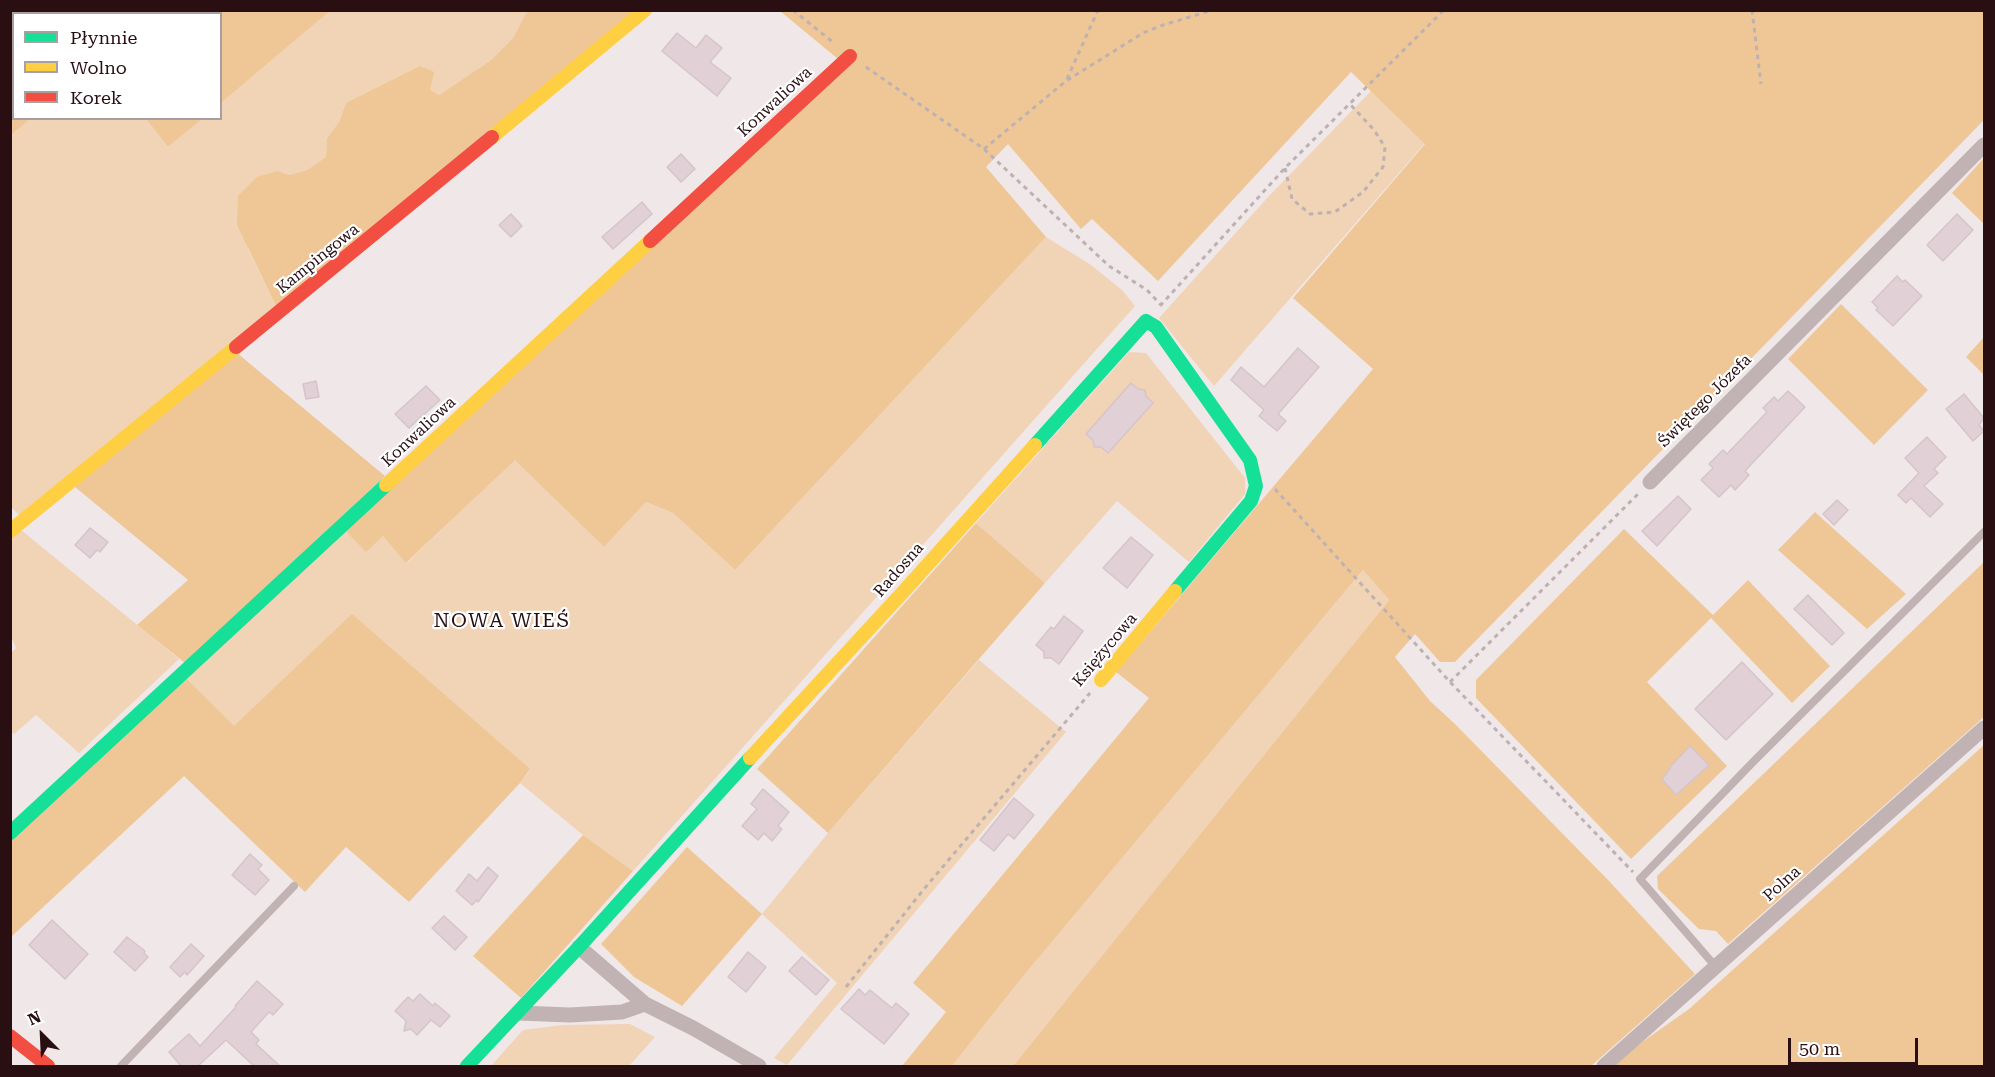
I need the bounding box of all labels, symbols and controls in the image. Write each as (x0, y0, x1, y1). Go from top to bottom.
legend (12, 12, 222, 120)
text: Płynnie (70, 27, 137, 48)
text: Wolno (70, 57, 127, 78)
street label: Konwaliowa (734, 63, 816, 141)
text: Korek (70, 87, 122, 108)
street label: Kampingowa (273, 220, 363, 298)
street label: Świętego Józefa (1654, 350, 1756, 452)
street label: Konwaliowa (378, 393, 460, 471)
street label: Radosna (870, 539, 928, 601)
district label: NOWA WIEŚ (434, 609, 570, 633)
street label: Księżycowa (1069, 609, 1141, 691)
street label: Polna (1759, 862, 1805, 906)
north arrow (12, 1005, 72, 1065)
text: N (25, 1007, 44, 1029)
scale bar (1791, 1026, 1922, 1064)
text: 50 m (1799, 1038, 1840, 1059)

